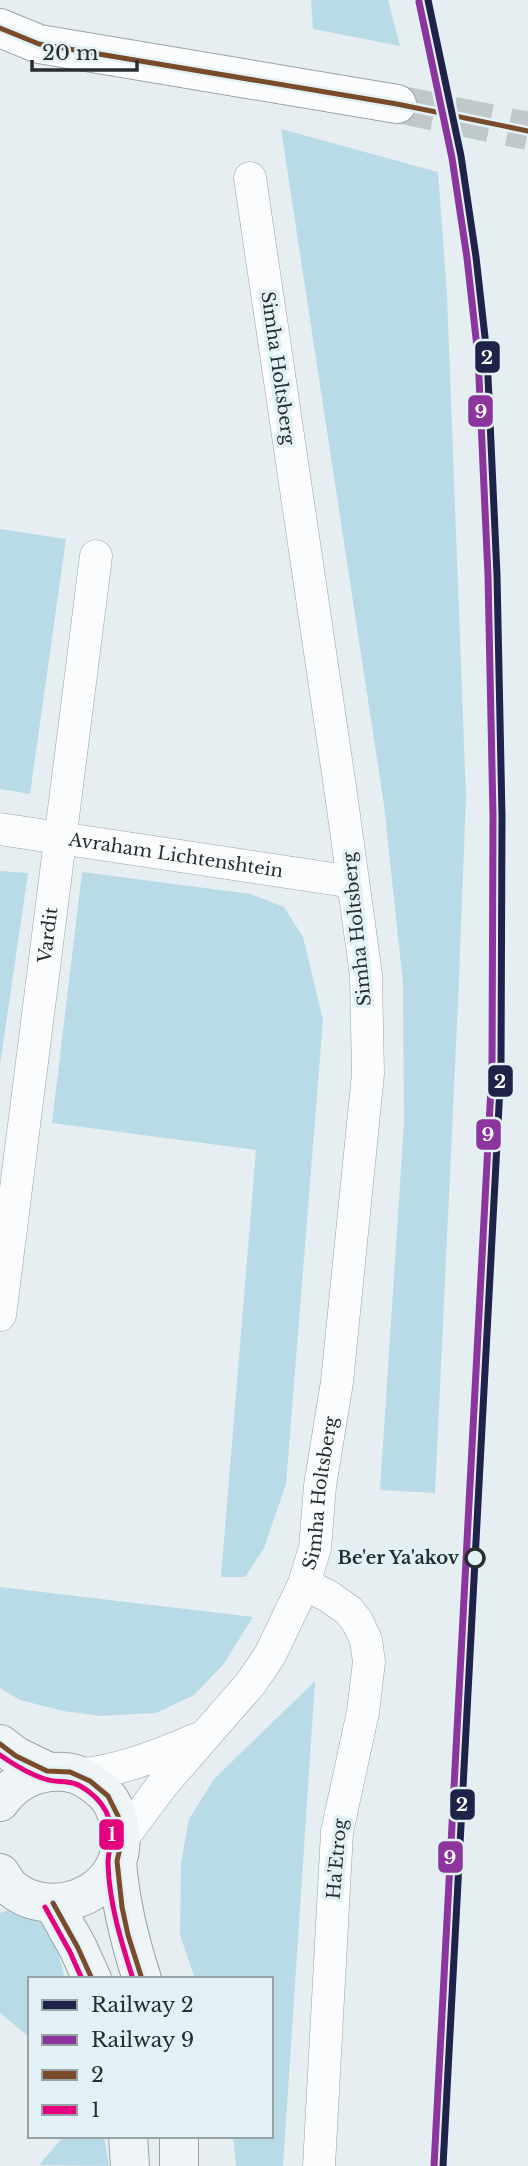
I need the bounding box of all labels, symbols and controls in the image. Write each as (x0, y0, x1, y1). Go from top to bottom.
scale bar (32, 28, 136, 72)
text: 20 m (42, 40, 99, 66)
street label: Simha Holtsberg (256, 290, 300, 446)
line badge: 2 (474, 340, 501, 374)
text: 2 (481, 346, 493, 369)
line badge: 9 (467, 394, 494, 428)
text: 9 (475, 400, 487, 423)
street label: Avraham Lichtenshtein (66, 828, 285, 882)
street label: Simha Holtsberg (338, 851, 376, 1007)
street label: Vardit (34, 906, 63, 965)
line badge: 2 (487, 1064, 514, 1098)
text: 2 (494, 1070, 506, 1093)
line badge: 9 (475, 1118, 502, 1151)
text: 9 (482, 1123, 494, 1146)
street label: Simha Holtsberg (298, 1415, 342, 1572)
place label: Be'er Ya'akov (338, 1547, 460, 1569)
marker: Be'er Ya'akov (465, 1548, 485, 1568)
line badge: 2 (449, 1788, 476, 1821)
text: 2 (456, 1793, 468, 1816)
line badge: 1 (98, 1818, 125, 1851)
street label: Ha'Etrog (323, 1818, 352, 1900)
text: 1 (108, 1823, 116, 1846)
line badge: 9 (437, 1840, 464, 1874)
text: 9 (444, 1846, 456, 1869)
legend (28, 1977, 273, 2138)
text: Railway 2 (91, 1992, 194, 2018)
text: Railway 9 (91, 2027, 194, 2053)
text: 2 (91, 2062, 104, 2088)
text: 1 (91, 2097, 100, 2123)

